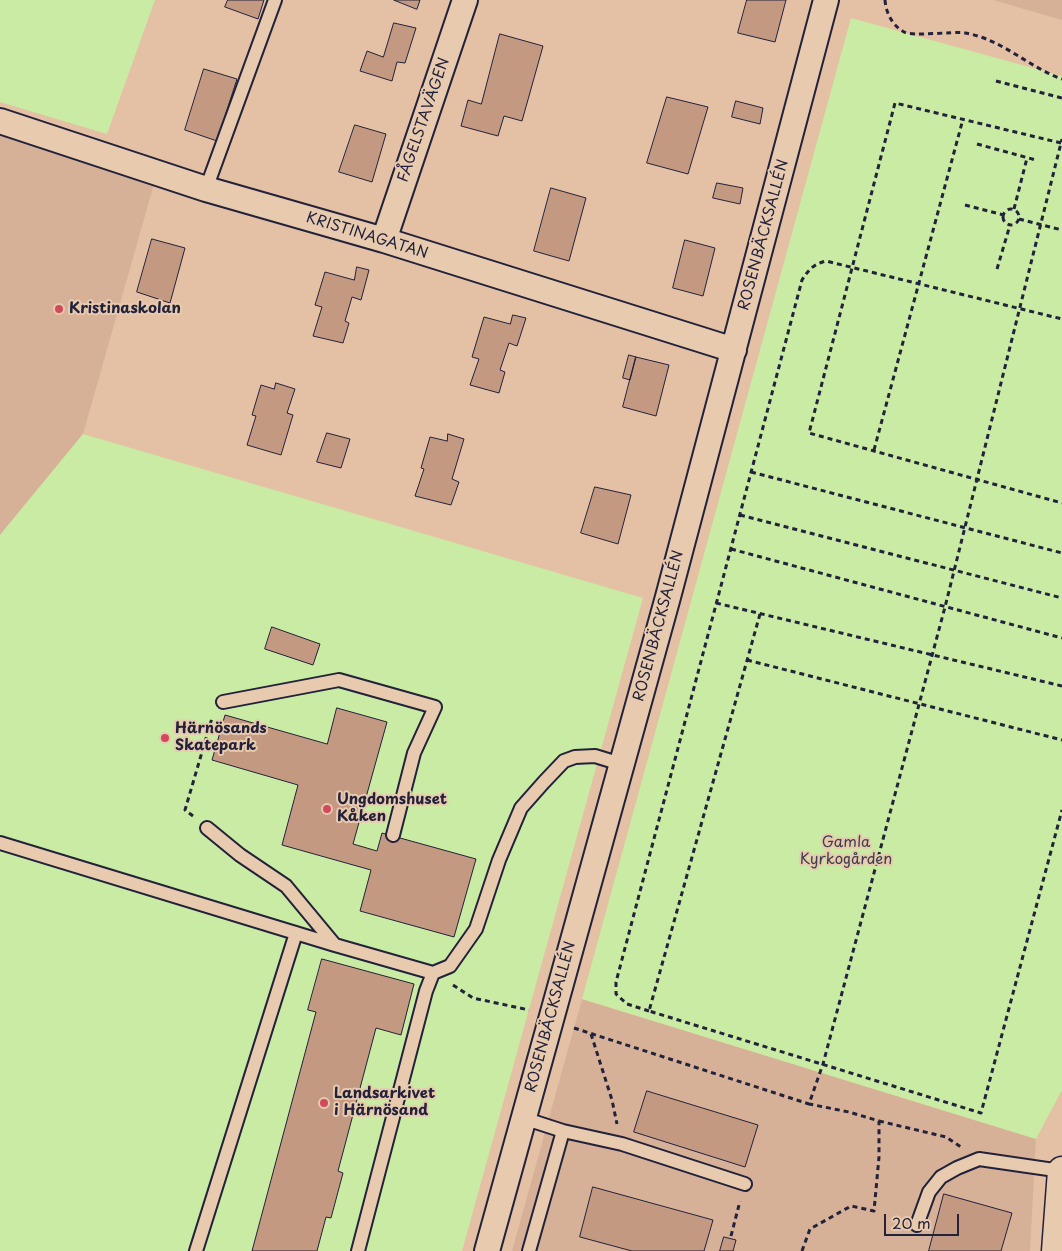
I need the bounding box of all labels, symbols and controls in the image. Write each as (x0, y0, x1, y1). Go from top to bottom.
street label: FÅGELSTAVÄGEN (394, 55, 454, 185)
street label: ROSENBÄCKSALLÉN (735, 158, 793, 312)
street label: KRISTINAGATAN (304, 209, 430, 263)
place label: Kristinaskolan (69, 300, 181, 318)
marker: Kristinaskolan (53, 303, 65, 315)
street label: ROSENBÄCKSALLÉN (630, 549, 688, 703)
place label: Härnösands Skatepark (175, 720, 267, 755)
marker: Härnösands Skatepark (159, 732, 171, 744)
place label: Ungdomshuset Kåken (337, 791, 447, 826)
marker: Ungdomshuset Kåken (321, 803, 333, 815)
park label: Gamla Kyrkogården (800, 834, 892, 869)
street label: ROSENBÄCKSALLÉN (522, 940, 580, 1094)
place label: Landsarkivet i Härnösand (334, 1085, 435, 1120)
marker: Landsarkivet i Härnösand (318, 1097, 330, 1109)
scale bar (887, 1204, 962, 1236)
text: 20 m (892, 1211, 931, 1234)

